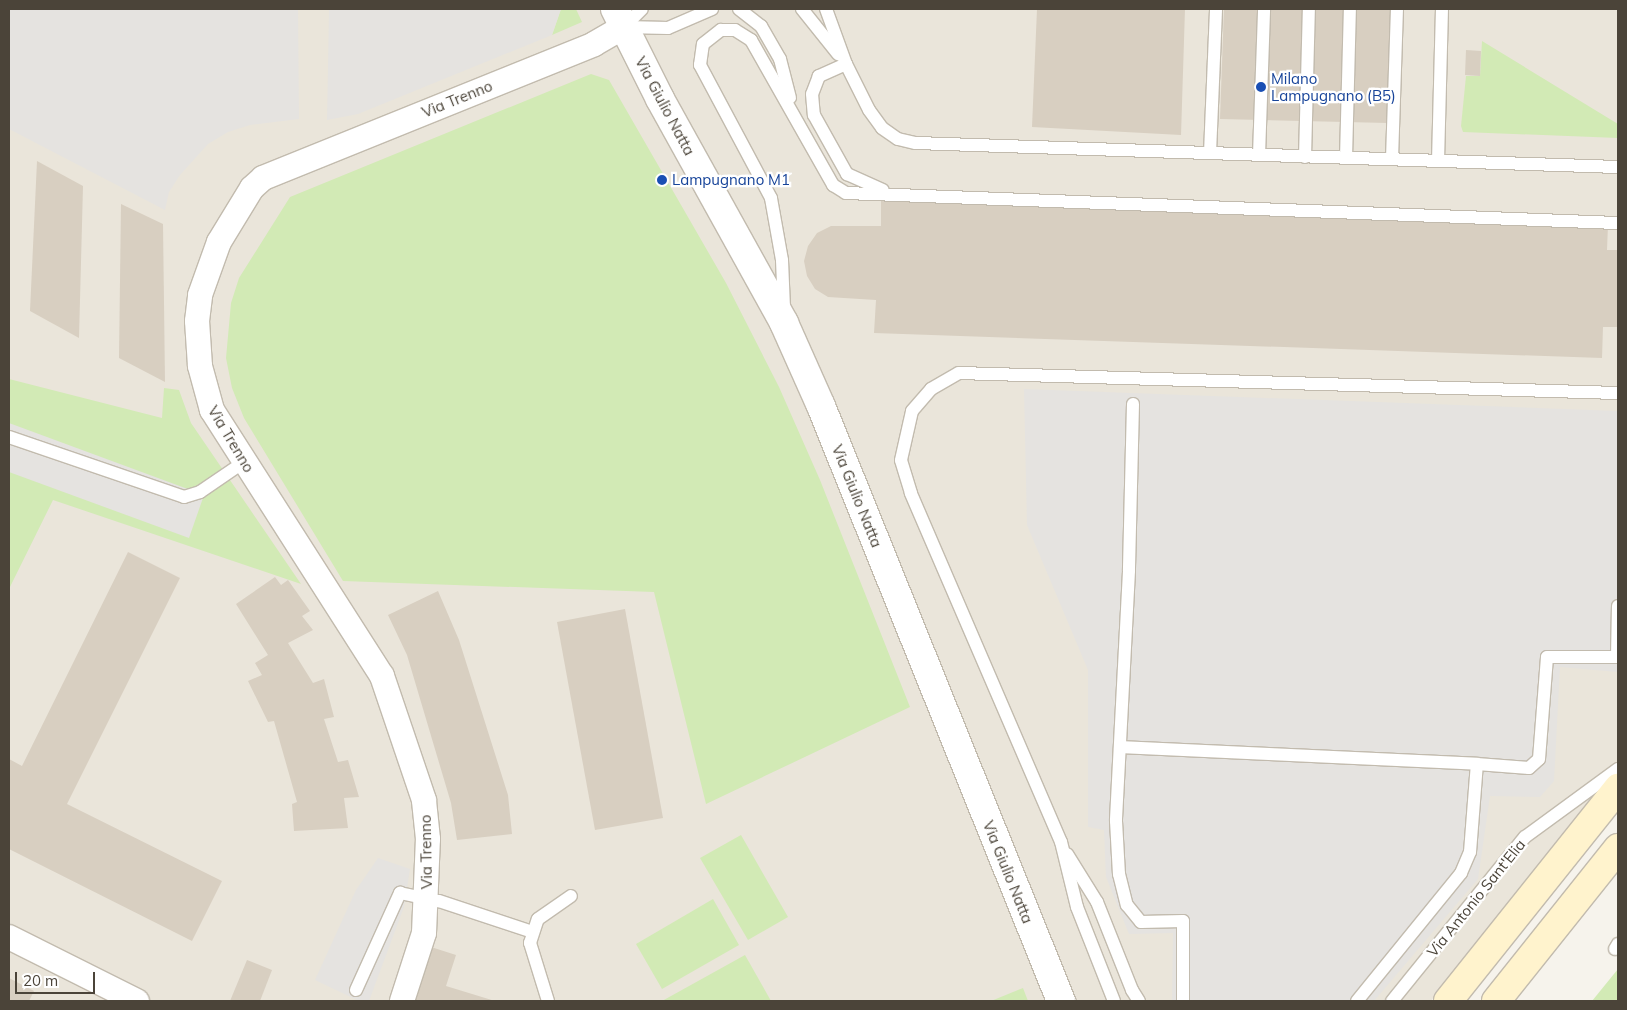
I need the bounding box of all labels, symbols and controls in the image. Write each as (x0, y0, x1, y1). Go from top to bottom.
street label: Via Giulio Natta (631, 54, 699, 158)
place label: Milano Lampugnano (B5) (1271, 69, 1396, 104)
street label: Via Trenno (419, 77, 495, 121)
marker: Milano Lampugnano (B5) (1255, 81, 1267, 93)
place label: Lampugnano M1 (672, 171, 790, 189)
marker: Lampugnano M1 (656, 174, 668, 186)
street label: Via Trenno (204, 402, 258, 476)
street label: Via Giulio Natta (828, 442, 886, 550)
street label: Via Trenno (416, 815, 436, 889)
street label: Via Giulio Natta (979, 818, 1037, 926)
street label: Via Antonio Sant'Elia (1423, 836, 1529, 960)
scale bar (18, 962, 98, 994)
text: 20 m (23, 971, 58, 990)

